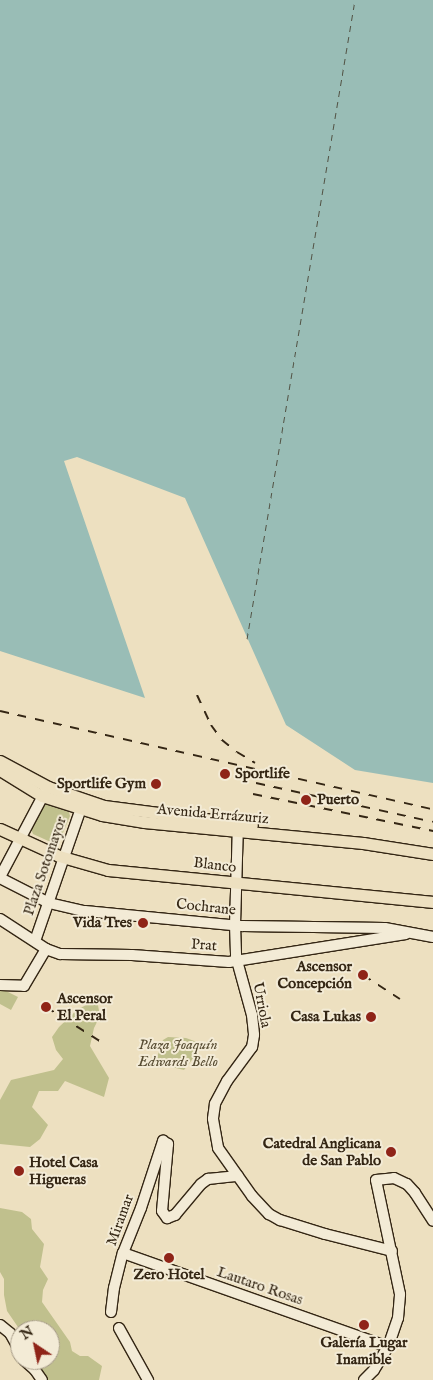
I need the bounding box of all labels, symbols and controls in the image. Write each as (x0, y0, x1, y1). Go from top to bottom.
place label: Sportlife (235, 765, 290, 783)
marker: Sportlife (219, 768, 231, 780)
place label: Sportlife Gym (57, 775, 146, 793)
marker: Sportlife Gym (150, 778, 162, 790)
place label: Puerto (317, 791, 359, 809)
marker: Puerto (299, 793, 313, 807)
street label: Avenida Errázuriz (156, 800, 270, 828)
street label: Plaza Sotomayor (20, 814, 70, 918)
street label: Blanco (193, 853, 237, 877)
street label: Cochrane (175, 895, 237, 919)
place label: Vida Tres (73, 914, 132, 932)
marker: Vida Tres (136, 916, 150, 930)
street label: Prat (190, 935, 218, 955)
place label: Ascensor Concepción (277, 957, 352, 992)
marker: Ascensor Concepción (356, 968, 370, 982)
street label: Urriola (249, 981, 275, 1029)
place label: Ascensor El Peral (57, 989, 113, 1024)
marker: Ascensor El Peral (39, 1000, 53, 1014)
place label: Casa Lukas (291, 1008, 361, 1026)
marker: Casa Lukas (365, 1011, 377, 1023)
park label: Plaza Joaquín Edwards Bello (138, 1035, 218, 1070)
place label: Catedral Anglicana de San Pablo (263, 1134, 381, 1169)
marker: Catedral Anglicana de San Pablo (385, 1146, 397, 1158)
place label: Hotel Casa Higueras (29, 1153, 98, 1188)
marker: Hotel Casa Higueras (13, 1165, 25, 1177)
street label: Miramar (102, 1192, 138, 1248)
marker: Zero Hotel (163, 1252, 175, 1264)
street label: Lautaro Rosas (215, 1263, 305, 1309)
place label: Zero Hotel (133, 1266, 205, 1284)
marker: Galería Lugar Inamible (358, 1319, 370, 1331)
north arrow (10, 1320, 60, 1370)
text: N (17, 1323, 37, 1344)
place label: Galería Lugar Inamible (320, 1333, 408, 1368)

